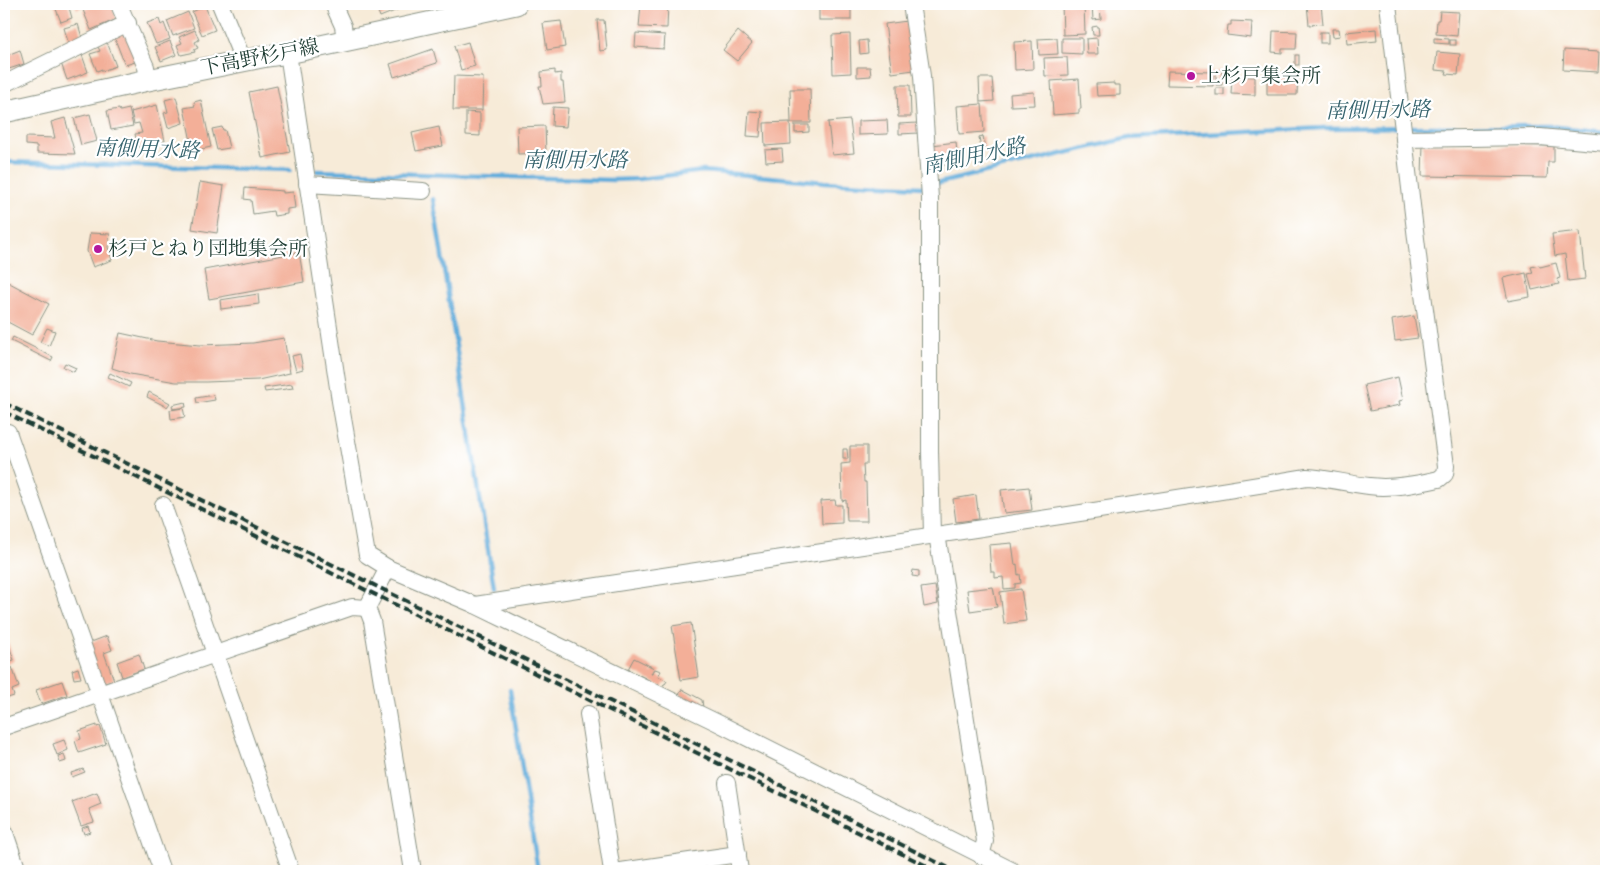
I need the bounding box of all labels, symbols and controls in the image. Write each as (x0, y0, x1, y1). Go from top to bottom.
street label: 下高野杉戸線 (199, 34, 321, 82)
place label: 上杉戸集会所 (1201, 64, 1321, 89)
marker: 上杉戸集会所 (1185, 70, 1197, 82)
water label: 南側用水路 (1325, 97, 1433, 125)
water label: 南側用水路 (920, 133, 1030, 181)
water label: 南側用水路 (94, 135, 202, 165)
water label: 南側用水路 (523, 148, 629, 174)
place label: 杉戸とねり団地集会所 (108, 237, 308, 262)
marker: 杉戸とねり団地集会所 (92, 243, 104, 255)

